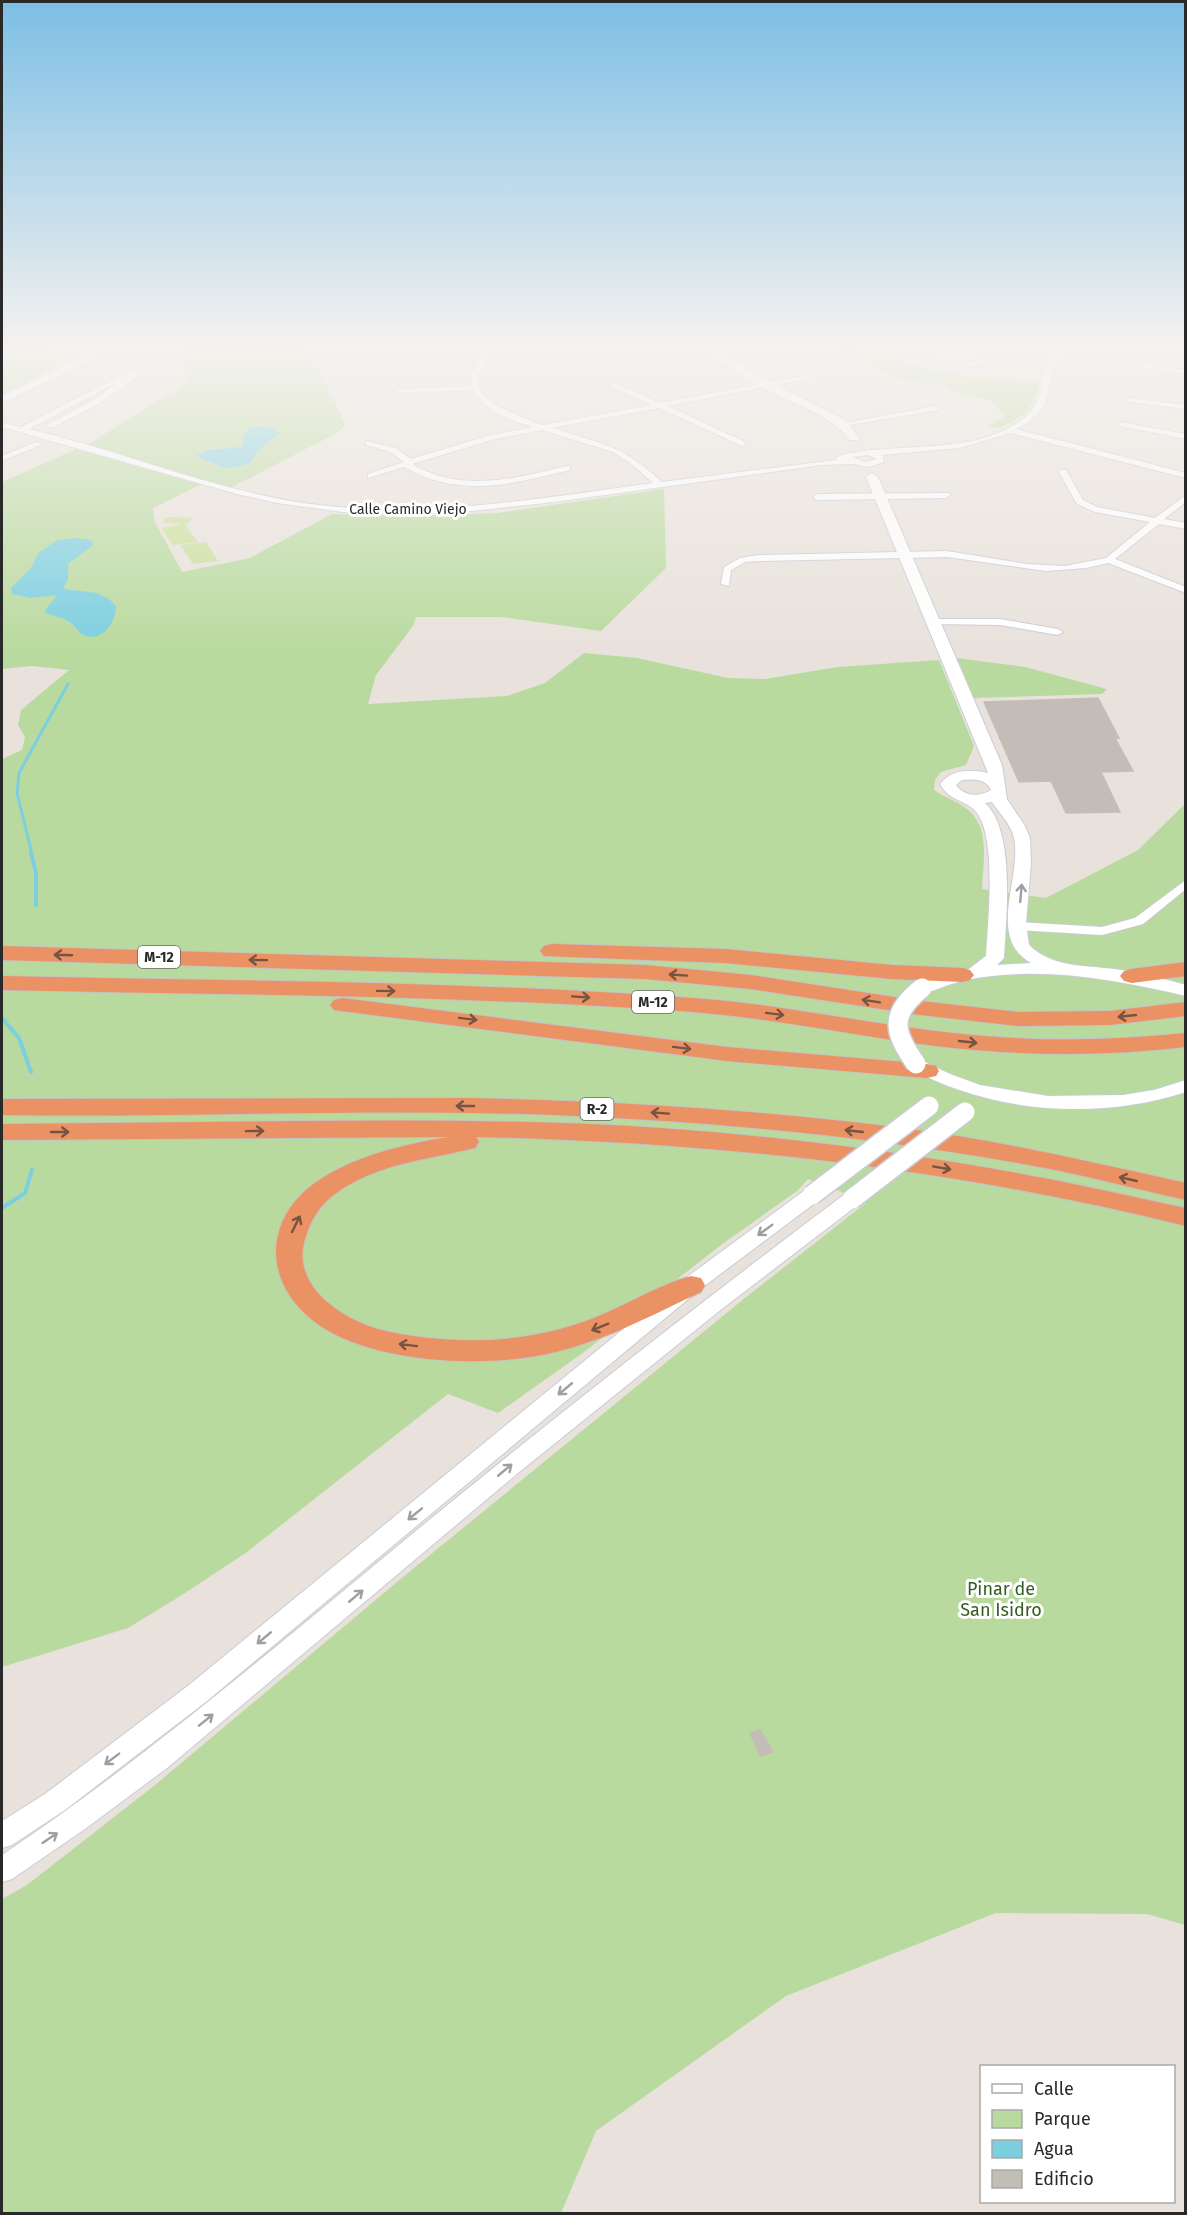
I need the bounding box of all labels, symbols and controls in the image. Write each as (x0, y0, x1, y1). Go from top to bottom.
street label: Calle Camino Viejo (349, 501, 467, 518)
one-way arrow (1016, 883, 1027, 903)
road number: M-12 (138, 946, 180, 968)
one-way arrow (54, 949, 74, 960)
one-way arrow (249, 954, 269, 966)
one-way arrow (668, 969, 688, 980)
one-way arrow (375, 985, 395, 997)
road number: M-12 (632, 991, 674, 1013)
one-way arrow (570, 992, 590, 1003)
one-way arrow (861, 995, 881, 1006)
one-way arrow (764, 1009, 784, 1020)
one-way arrow (1118, 1011, 1138, 1022)
one-way arrow (458, 1014, 477, 1025)
one-way arrow (957, 1037, 977, 1048)
one-way arrow (672, 1043, 692, 1054)
road number: R-2 (580, 1098, 614, 1120)
one-way arrow (455, 1100, 475, 1112)
one-way arrow (650, 1108, 670, 1119)
one-way arrow (244, 1125, 264, 1137)
one-way arrow (844, 1125, 864, 1136)
one-way arrow (49, 1126, 69, 1138)
one-way arrow (932, 1163, 951, 1174)
one-way arrow (1119, 1172, 1138, 1184)
one-way arrow (291, 1215, 303, 1233)
one-way arrow (758, 1224, 774, 1236)
one-way arrow (591, 1322, 609, 1333)
one-way arrow (399, 1339, 418, 1350)
one-way arrow (557, 1383, 573, 1396)
one-way arrow (497, 1464, 513, 1477)
one-way arrow (407, 1507, 423, 1520)
park label: Pinar de San Isidro (960, 1578, 1042, 1621)
one-way arrow (348, 1589, 364, 1602)
one-way arrow (257, 1631, 273, 1644)
one-way arrow (198, 1714, 214, 1727)
one-way arrow (104, 1752, 120, 1765)
one-way arrow (41, 1831, 58, 1843)
legend (980, 2065, 1175, 2203)
text: Calle (1034, 2078, 1074, 2100)
text: Parque (1034, 2108, 1091, 2130)
text: Agua (1034, 2138, 1074, 2160)
text: Edificio (1034, 2168, 1094, 2190)

